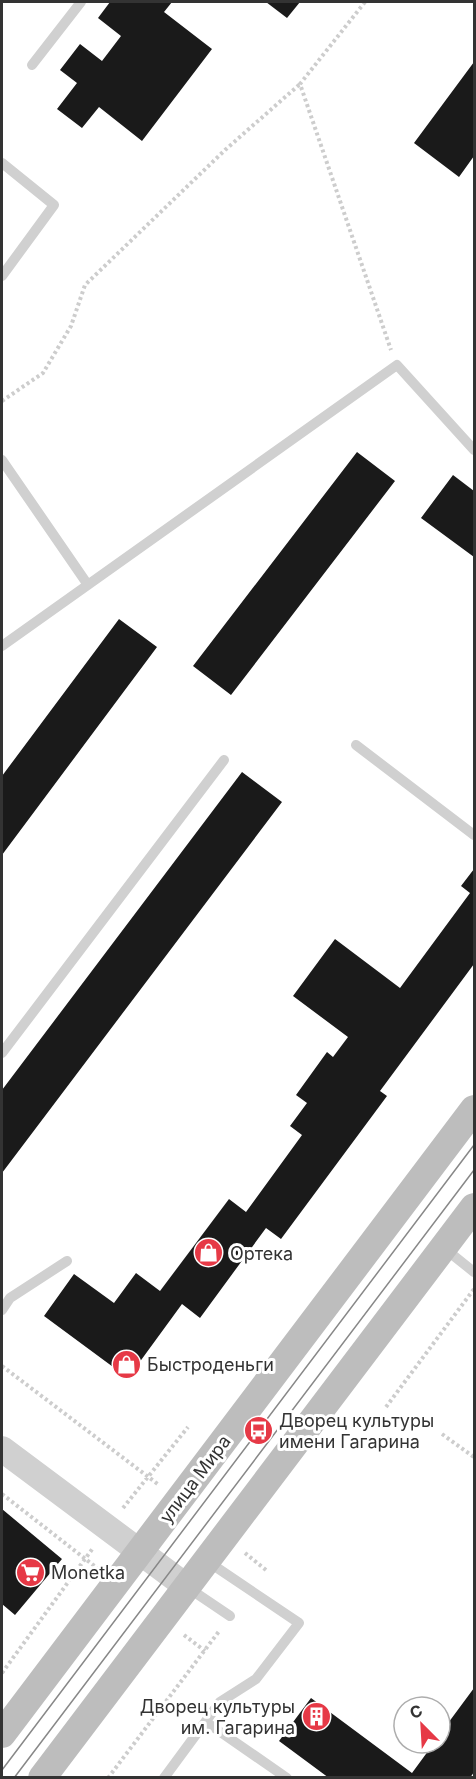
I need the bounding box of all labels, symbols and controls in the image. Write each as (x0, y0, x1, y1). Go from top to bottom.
shop icon: Ортека (193, 1237, 225, 1269)
place label: Ортека (230, 1243, 293, 1264)
shop icon: Быстроденьги (110, 1348, 142, 1380)
place label: Быстроденьги (147, 1354, 274, 1375)
place label: Дворец культуры имени Гагарина (279, 1410, 434, 1452)
bus stop icon: Дворец культуры имени Гагарина (242, 1414, 274, 1446)
street label: улица Мира (155, 1431, 235, 1527)
supermarket icon: Monetka (14, 1556, 46, 1588)
place label: Monetka (51, 1562, 125, 1583)
north arrow (392, 1695, 452, 1755)
place label: Дворец культуры им. Гагарина (140, 1696, 295, 1738)
building icon: Дворец культуры им. Гагарина (300, 1700, 332, 1732)
text: С (406, 1700, 426, 1723)

